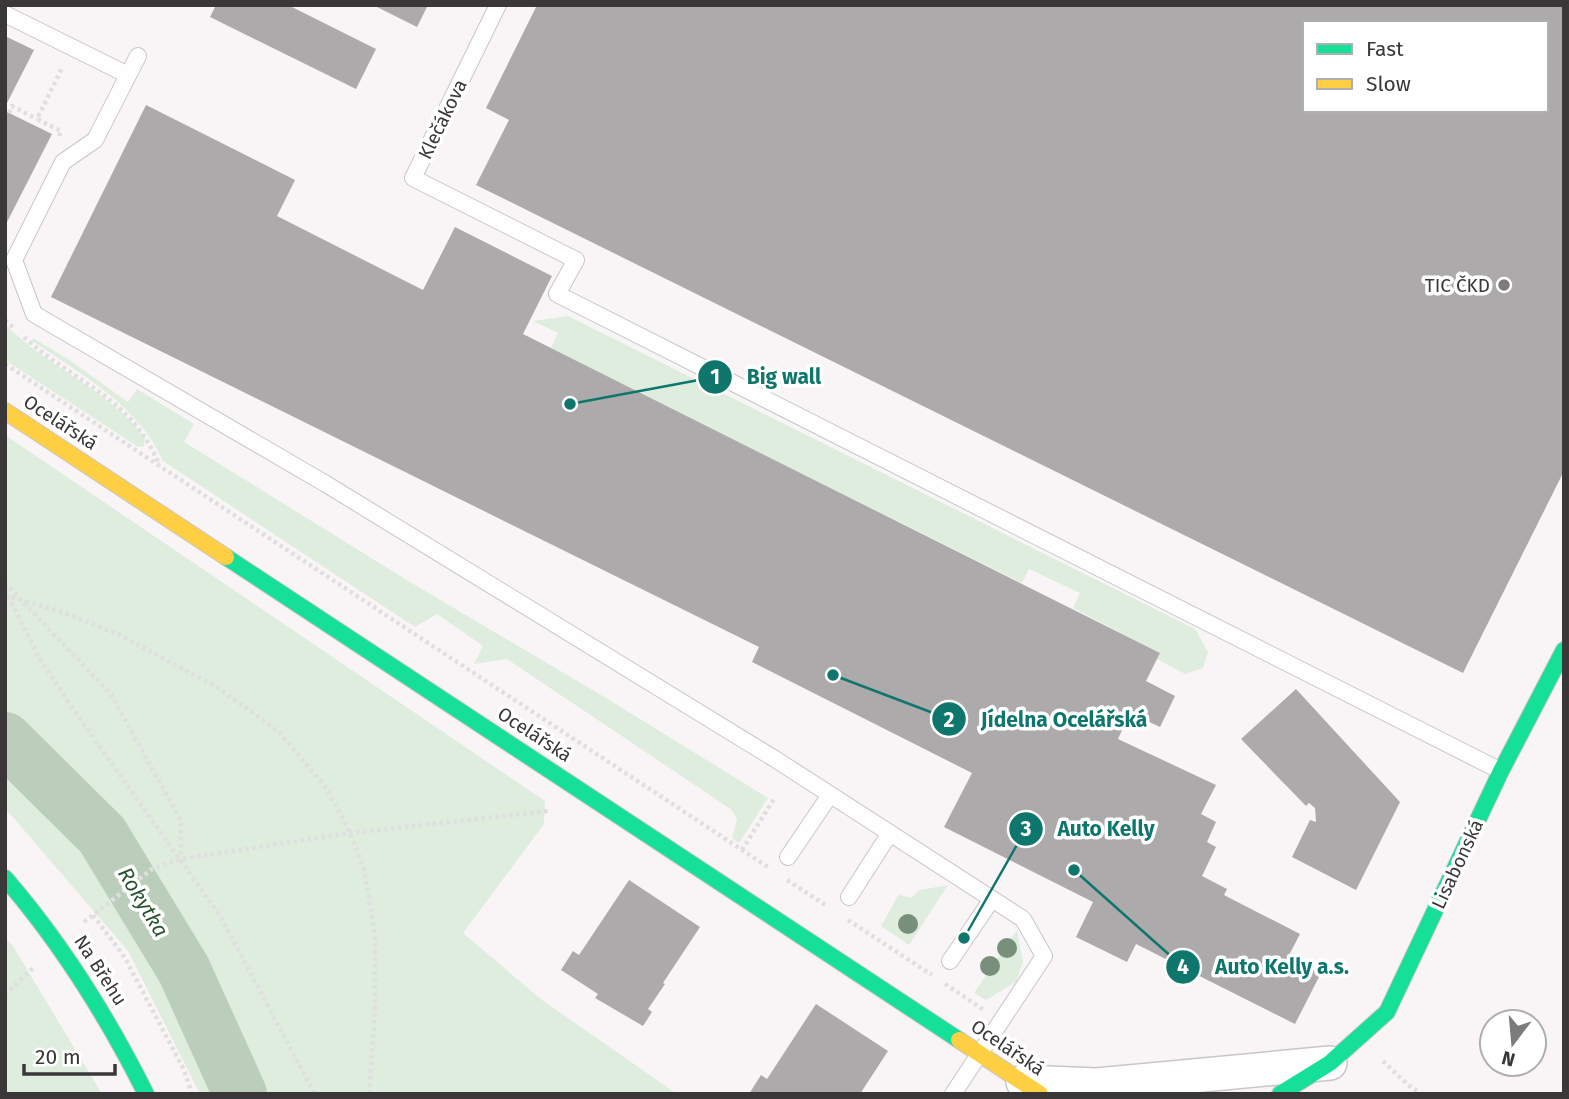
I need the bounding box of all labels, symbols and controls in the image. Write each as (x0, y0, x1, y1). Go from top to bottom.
legend (1303, 21, 1548, 112)
text: Fast (1366, 36, 1404, 62)
text: Slow (1366, 71, 1411, 97)
street label: Klečákova (413, 75, 472, 163)
place label: TIC ČKD (1425, 274, 1490, 297)
marker: TIC ČKD (1496, 277, 1512, 293)
callout: Big wall (698, 356, 836, 398)
text: 1 (710, 364, 720, 390)
text: Big wall (747, 364, 822, 390)
street label: Ocelářská (19, 390, 102, 455)
callout: Jídelna Ocelářská (931, 698, 1161, 740)
street label: Ocelářská (493, 702, 576, 767)
text: 2 (944, 707, 955, 733)
text: Jídelna Ocelářská (980, 707, 1147, 733)
callout: Auto Kelly (1008, 808, 1168, 850)
text: 3 (1020, 816, 1032, 842)
text: Auto Kelly (1056, 816, 1155, 842)
street label: Lisabonská (1427, 816, 1488, 913)
water label: Rokytka (112, 862, 174, 942)
street label: Na Břehu (69, 931, 132, 1010)
callout: Auto Kelly a.s. (1166, 946, 1363, 988)
text: 4 (1177, 954, 1189, 980)
text: Auto Kelly a.s. (1214, 954, 1349, 980)
north arrow (1478, 1008, 1548, 1078)
street label: Ocelářská (967, 1014, 1049, 1080)
scale bar (24, 1032, 116, 1076)
text: 20 m (35, 1044, 81, 1070)
text: N (1499, 1046, 1518, 1072)

